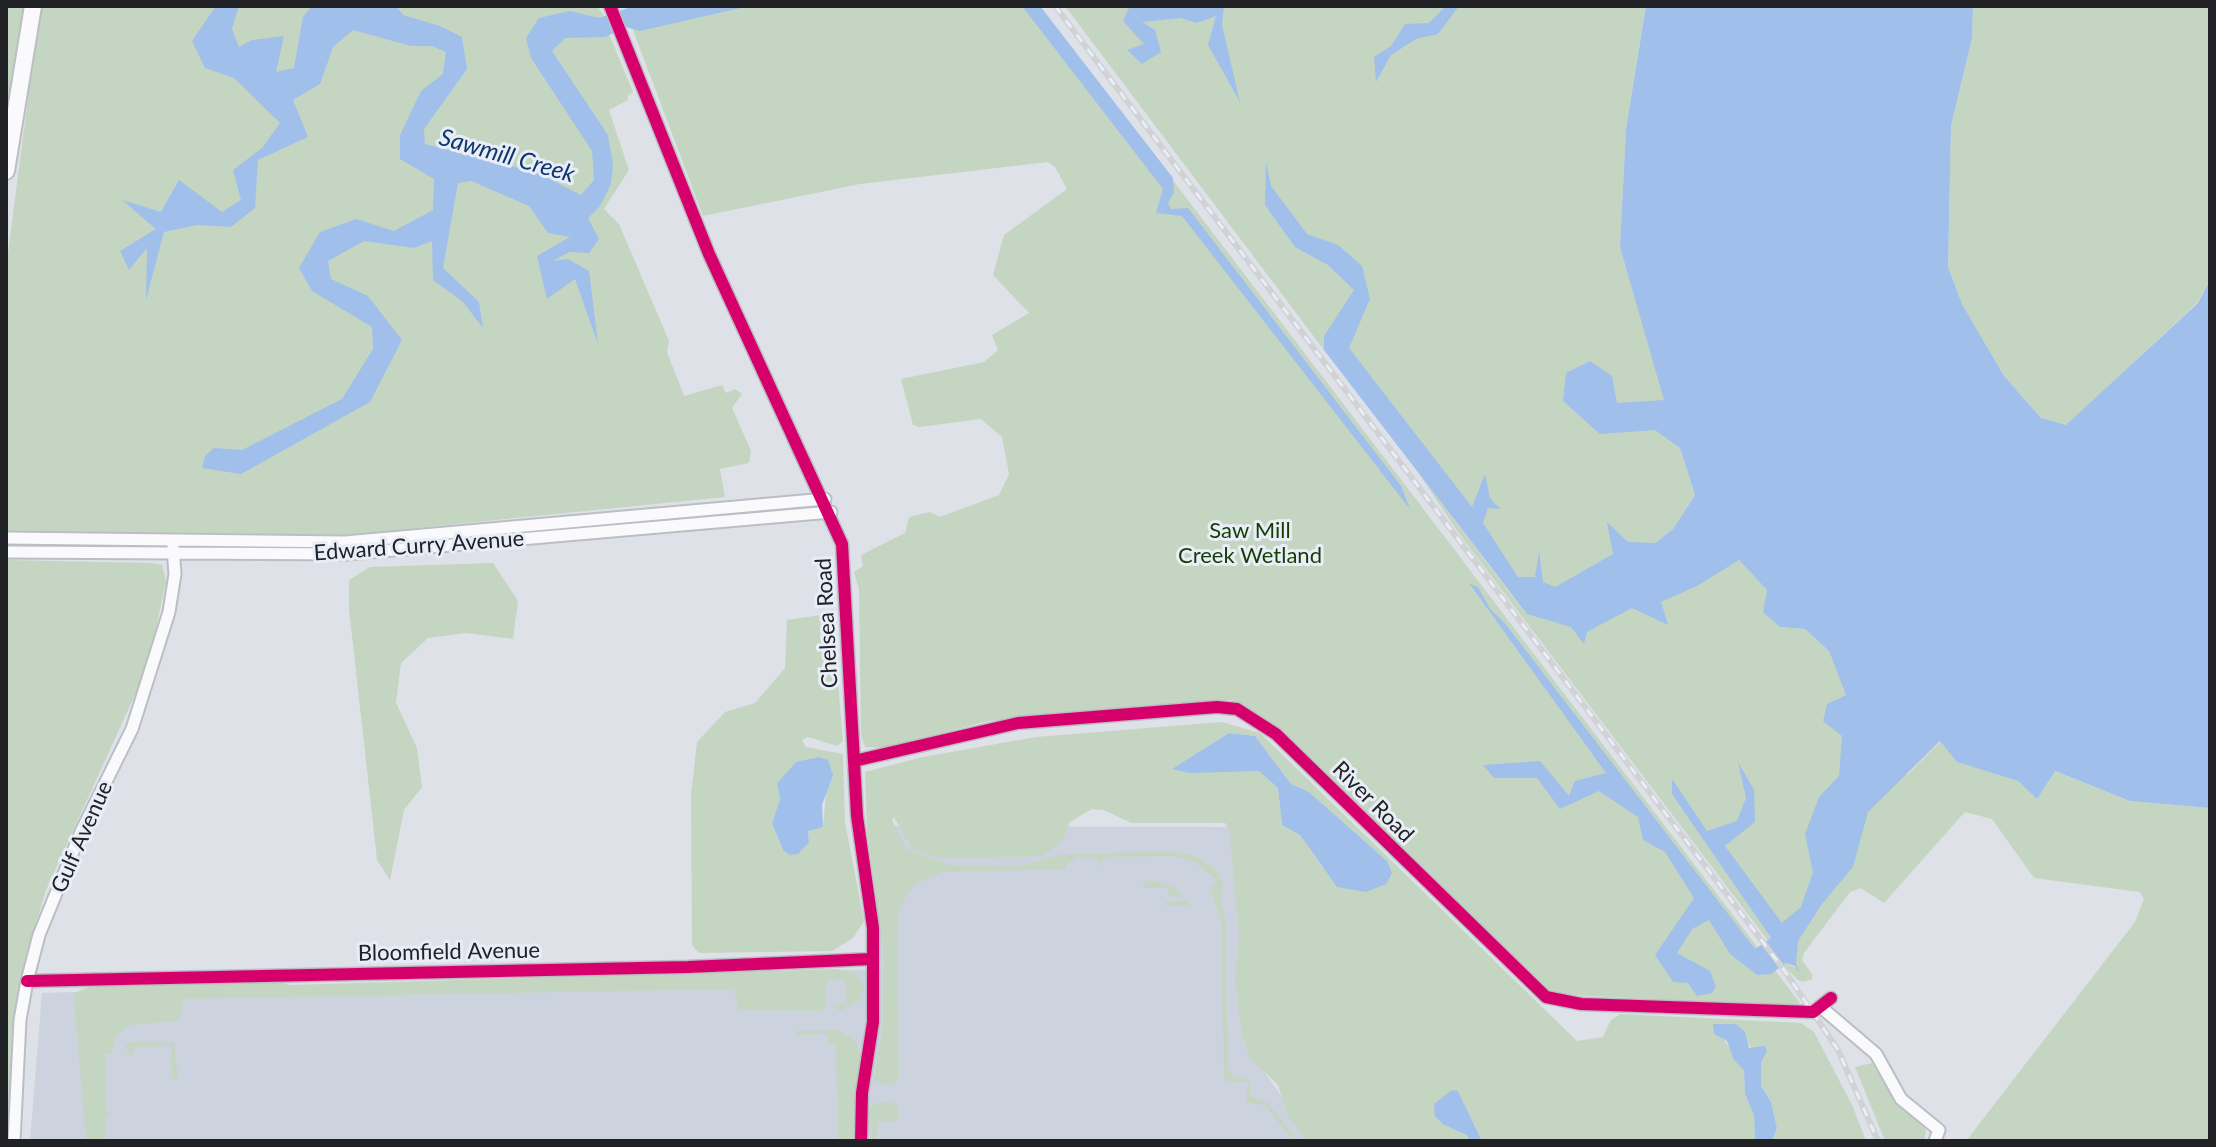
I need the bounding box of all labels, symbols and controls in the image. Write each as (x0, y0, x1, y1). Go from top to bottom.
water label: Sawmill Creek (436, 123, 578, 189)
park label: Saw Mill Creek Wetland (1178, 518, 1322, 570)
street label: Edward Curry Avenue (313, 525, 525, 567)
street label: Chelsea Road (810, 557, 844, 689)
street label: River Road (1327, 756, 1419, 848)
street label: Gulf Avenue (46, 777, 118, 897)
street label: Bloomfield Avenue (358, 937, 540, 967)

